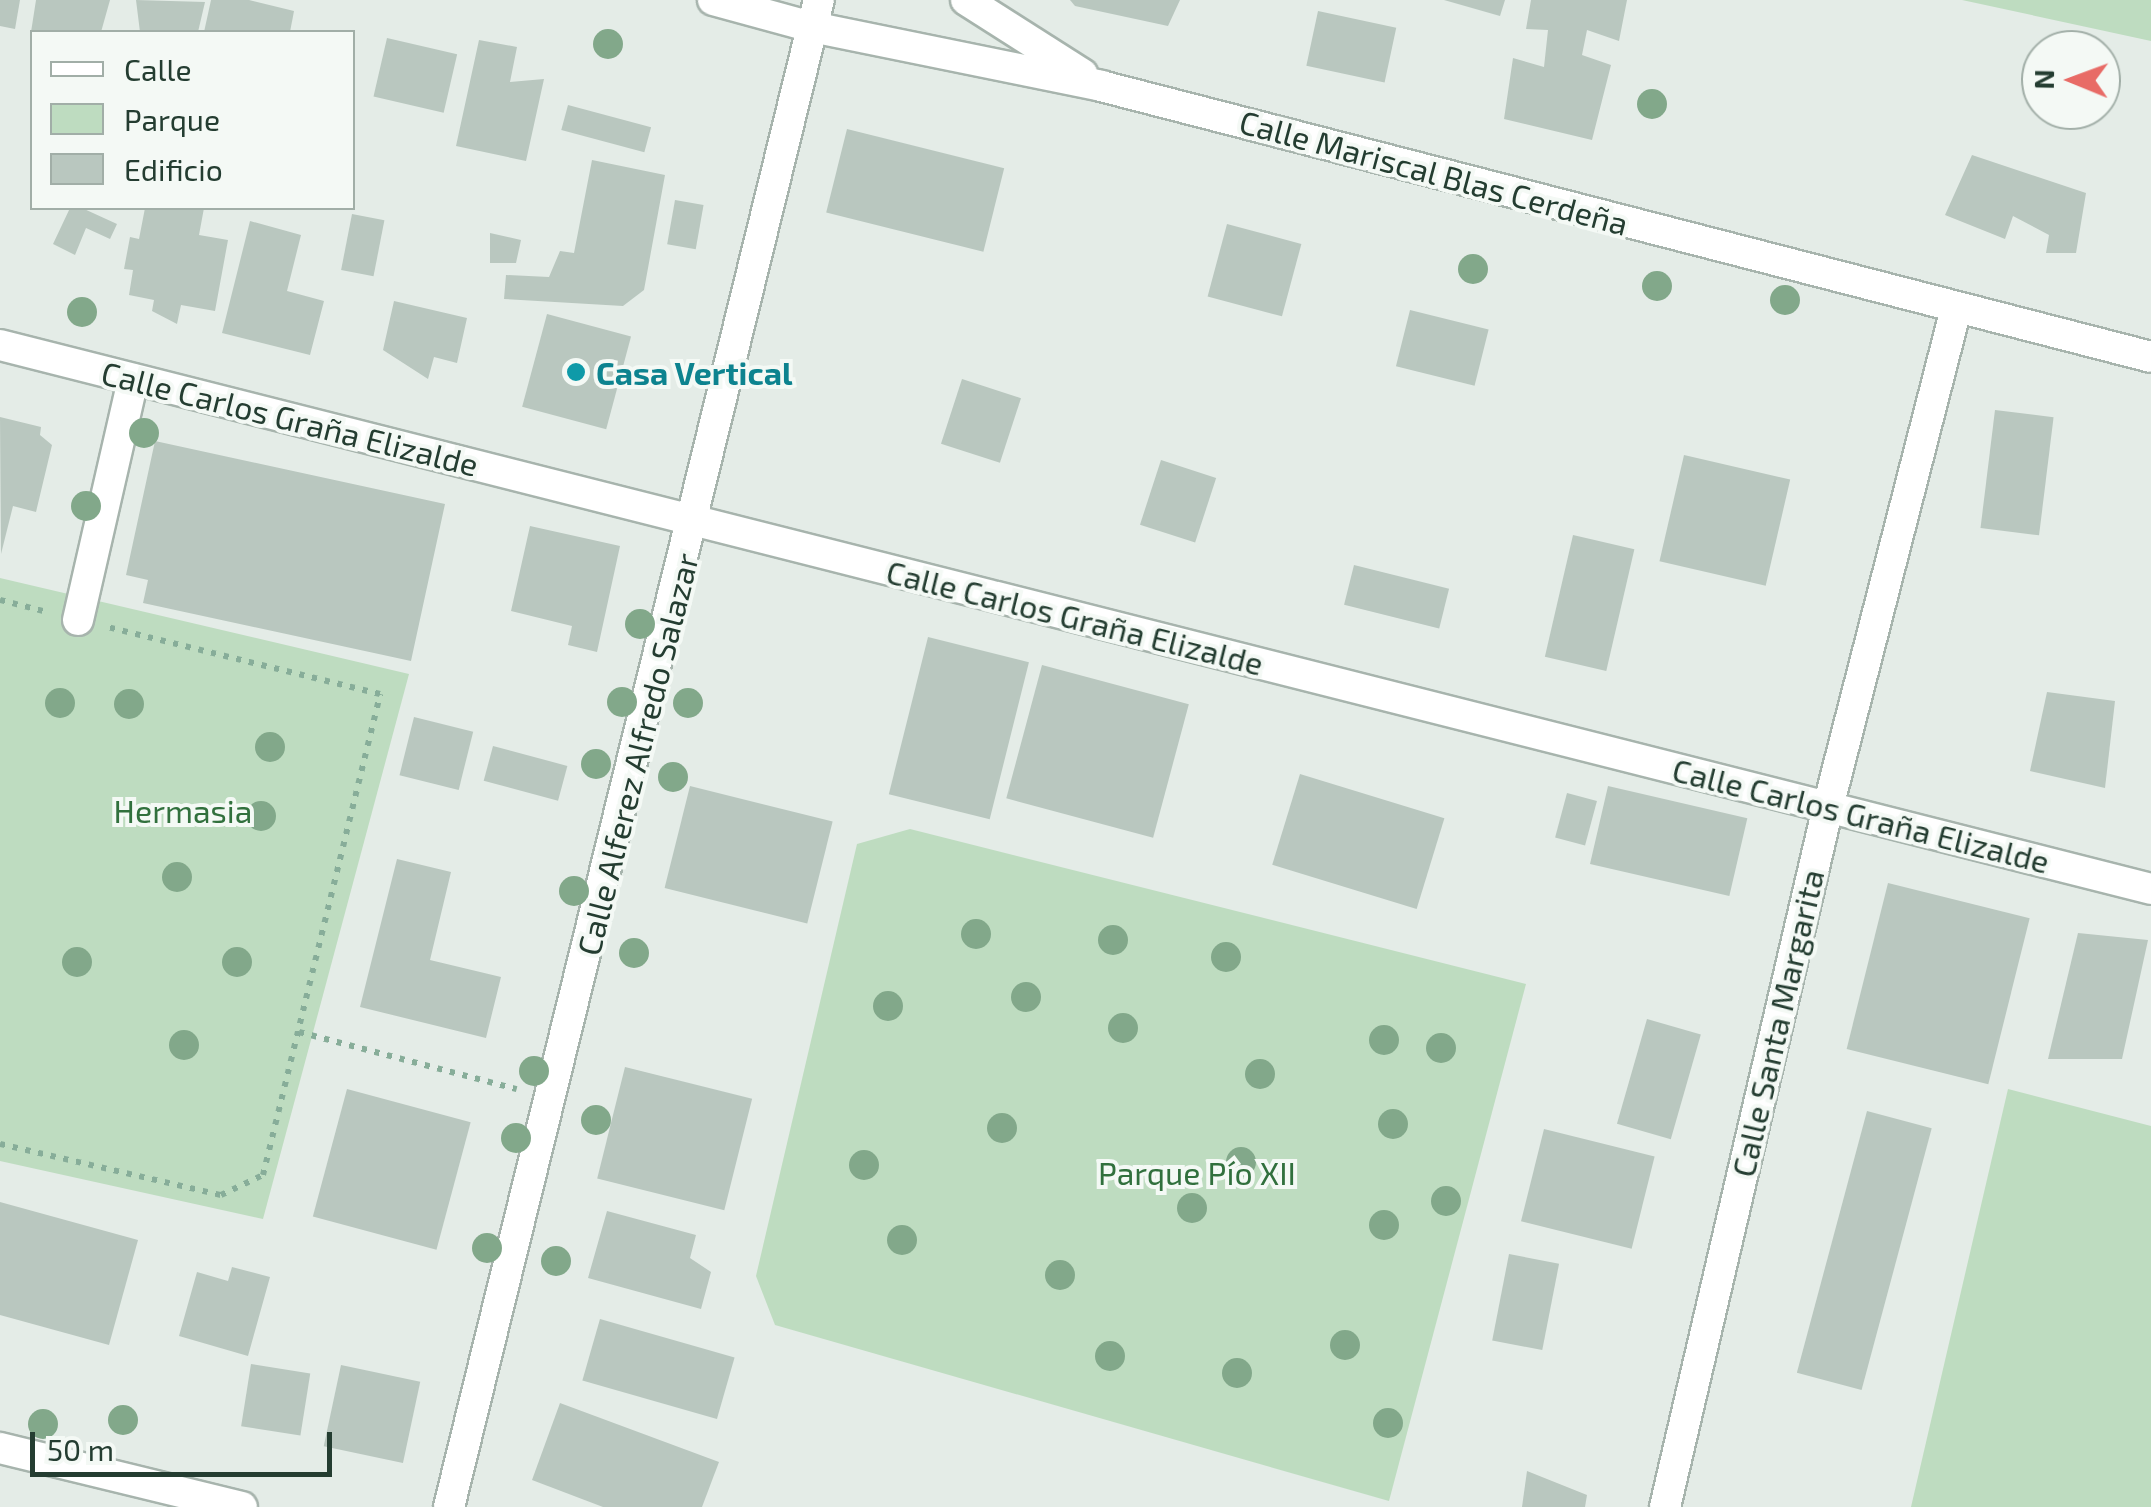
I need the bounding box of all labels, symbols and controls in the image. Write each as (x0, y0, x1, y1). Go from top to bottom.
legend (30, 30, 355, 210)
north arrow (2021, 30, 2121, 130)
text: Calle (124, 51, 192, 87)
text: N (2026, 69, 2060, 90)
text: Parque (124, 101, 220, 137)
street label: Calle Mariscal Blas Cerdeña (1235, 101, 1633, 243)
text: Edificio (124, 151, 223, 187)
street label: Calle Carlos Graña Elizalde (98, 353, 482, 483)
place label: Casa Vertical (596, 353, 793, 391)
marker: Casa Vertical (565, 361, 587, 383)
street label: Calle Alferez Alfredo Salazar (568, 548, 706, 960)
street label: Calle Carlos Graña Elizalde (883, 552, 1267, 682)
street label: Calle Carlos Graña Elizalde (1669, 750, 2053, 880)
park label: Hermasia (114, 791, 252, 829)
street label: Calle Santa Margarita (1723, 866, 1831, 1180)
park label: Parque Pío XII (1098, 1153, 1296, 1191)
scale bar (35, 1412, 338, 1474)
text: 50 m (47, 1431, 114, 1467)

